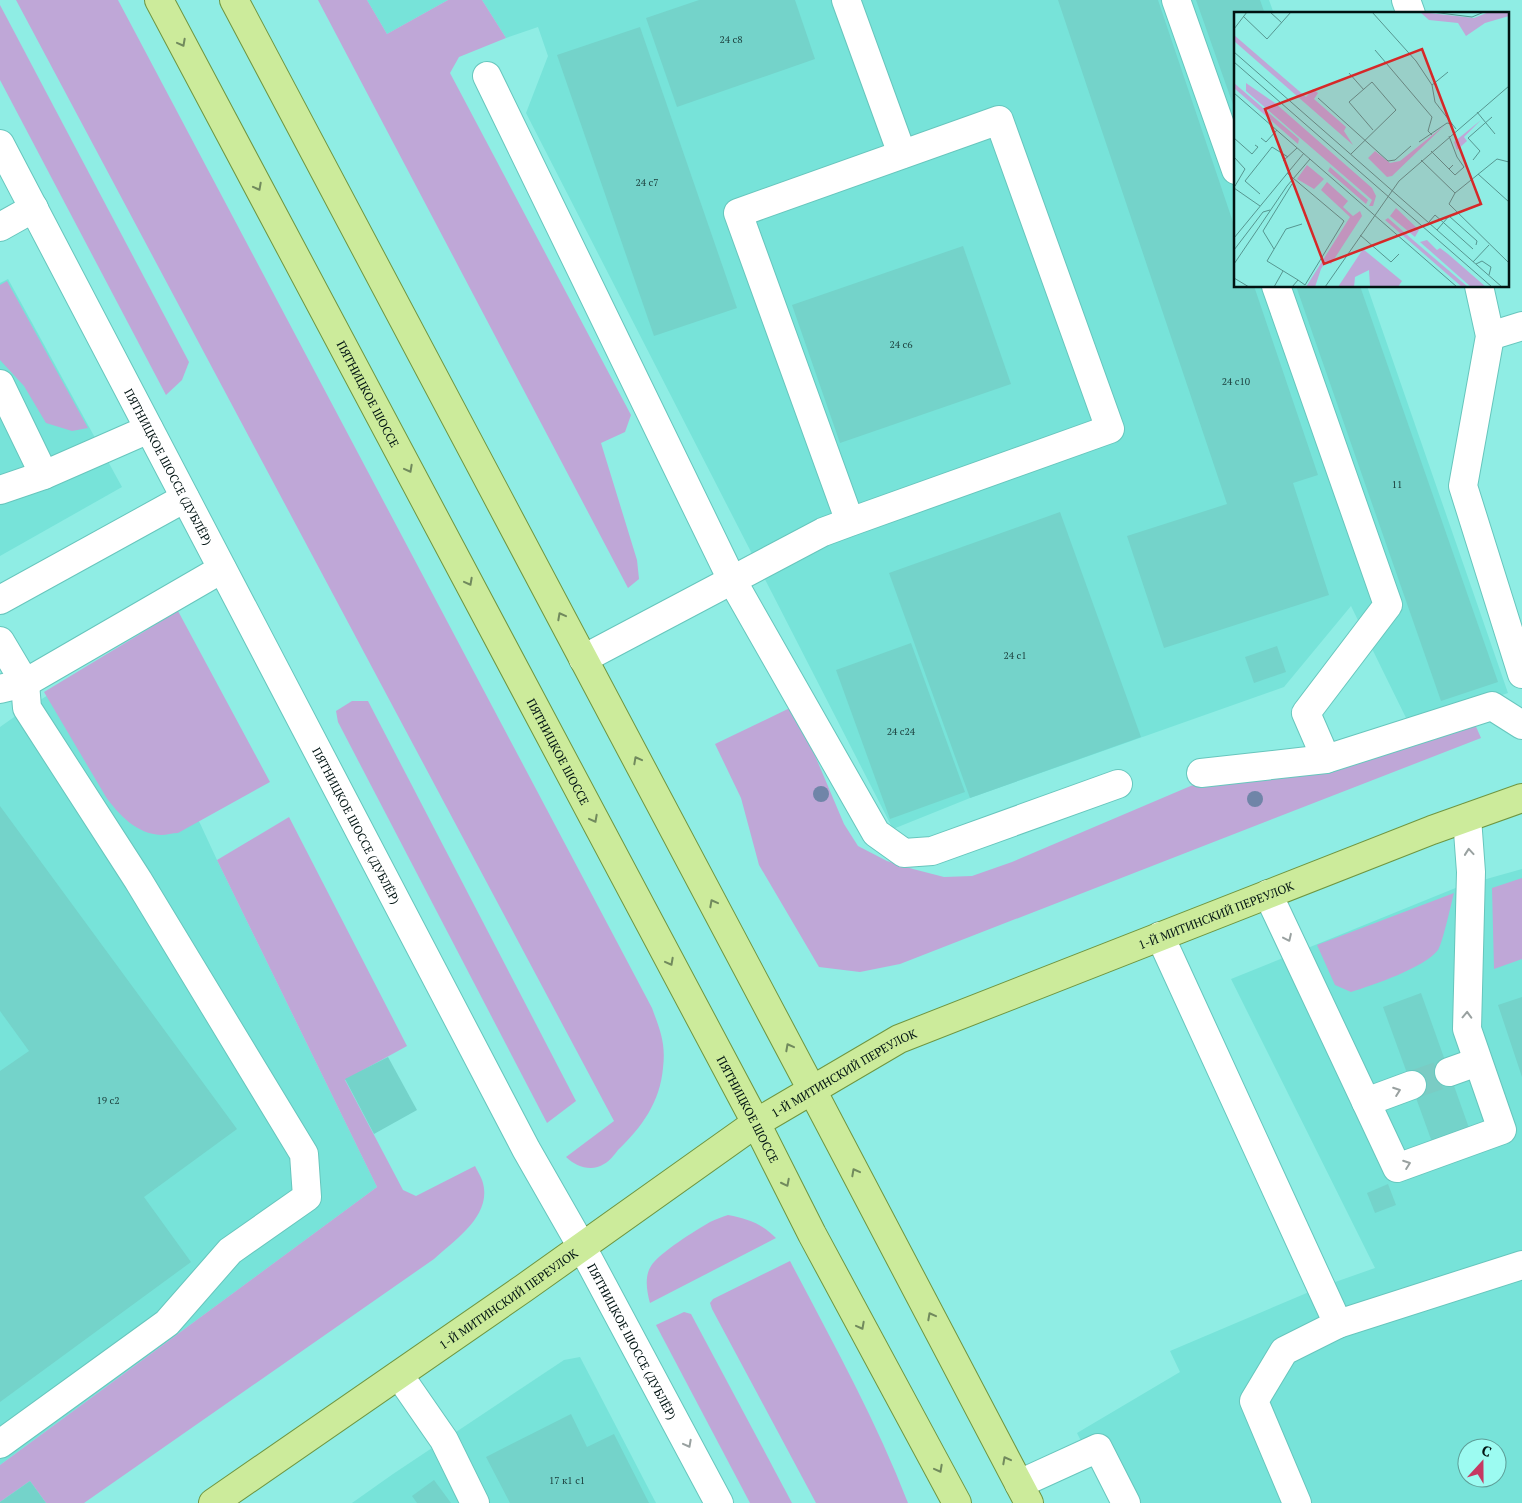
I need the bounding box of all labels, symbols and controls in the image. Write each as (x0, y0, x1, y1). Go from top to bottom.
inset map (1234, 12, 1510, 288)
house number: 24 с8 (719, 33, 743, 46)
one-way arrow (176, 38, 186, 47)
house number: 24 с7 (635, 176, 659, 189)
one-way arrow (252, 181, 262, 190)
street label: ПЯТНИЦКОЕ ШОССЕ (334, 338, 403, 450)
house number: 24 с6 (889, 338, 913, 351)
house number: 24 с10 (1222, 375, 1250, 388)
street label: ПЯТНИЦКОЕ ШОССЕ (ДУБЛЁР) (122, 386, 216, 547)
one-way arrow (403, 464, 413, 473)
house number: 11 (1392, 478, 1402, 491)
one-way arrow (463, 577, 473, 586)
one-way arrow (557, 612, 567, 621)
house number: 24 с1 (1003, 649, 1027, 662)
street label: ПЯТНИЦКОЕ ШОССЕ (524, 696, 593, 807)
house number: 24 с24 (887, 725, 916, 738)
street label: ПЯТНИЦКОЕ ШОССЕ (ДУБЛЁР) (309, 744, 404, 906)
one-way arrow (633, 756, 643, 765)
one-way arrow (588, 813, 598, 822)
one-way arrow (1464, 848, 1475, 856)
street label: 1-Й МИТИНСКИЙ ПЕРЕУЛОК (1136, 877, 1296, 952)
one-way arrow (709, 900, 719, 909)
one-way arrow (1282, 933, 1293, 942)
one-way arrow (664, 957, 674, 966)
one-way arrow (1462, 1010, 1473, 1018)
street label: 1-Й МИТИНСКИЙ ПЕРЕУЛОК (768, 1025, 919, 1120)
one-way arrow (785, 1043, 795, 1052)
street label: ПЯТНИЦКОЕ ШОССЕ (714, 1053, 782, 1165)
one-way arrow (1393, 1087, 1401, 1097)
house number: 19 с2 (96, 1094, 120, 1107)
one-way arrow (1403, 1160, 1411, 1170)
one-way arrow (852, 1168, 862, 1177)
one-way arrow (780, 1177, 790, 1186)
street label: 1-Й МИТИНСКИЙ ПЕРЕУЛОК (436, 1245, 580, 1352)
street label: ПЯТНИЦКОЕ ШОССЕ (ДУБЛЁР) (585, 1261, 680, 1422)
one-way arrow (927, 1312, 937, 1321)
one-way arrow (855, 1321, 865, 1330)
north arrow (1457, 1438, 1507, 1488)
one-way arrow (681, 1439, 691, 1448)
text: С (1479, 1440, 1495, 1461)
one-way arrow (1003, 1456, 1013, 1465)
one-way arrow (932, 1464, 942, 1473)
house number: 17 к1 с1 (549, 1474, 585, 1487)

